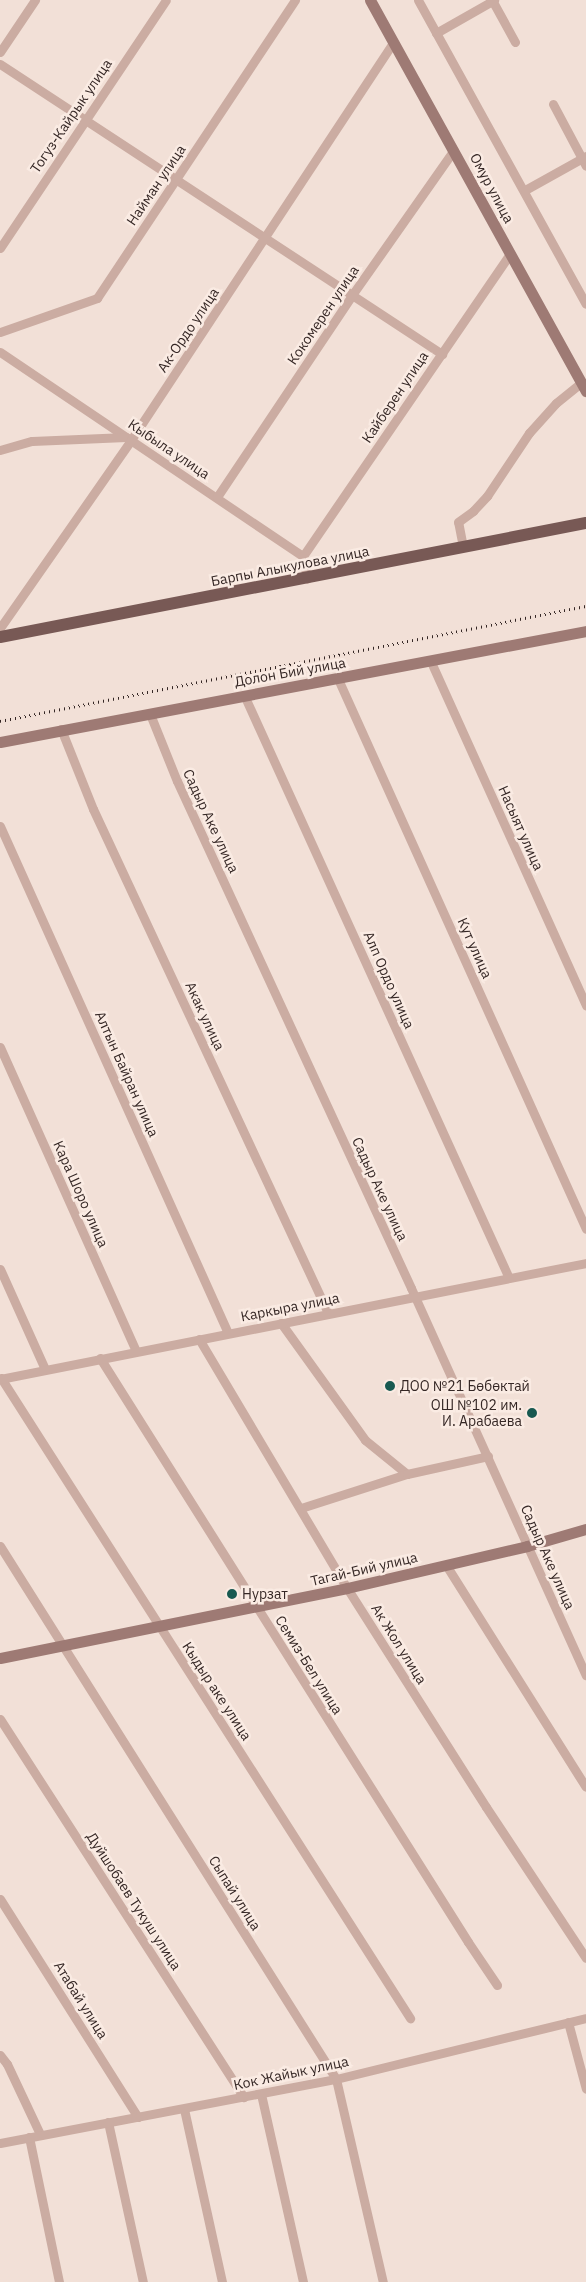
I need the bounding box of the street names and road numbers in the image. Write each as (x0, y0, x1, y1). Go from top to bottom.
street label: Тогуз-Кайрык улица (27, 56, 115, 176)
street label: Найман улица (123, 142, 189, 228)
street label: Омур улица (467, 150, 517, 226)
street label: Кокомерен улица (284, 262, 362, 368)
street label: Ак-Ордо улица (154, 285, 222, 375)
street label: Кайберен улица (358, 348, 432, 446)
street label: Кыбыла улица (125, 416, 213, 482)
street label: Барпы Алыкулова улица (210, 542, 370, 590)
street label: Долон Бий улица (233, 654, 347, 690)
street label: Садыр Аке улица (180, 766, 242, 876)
street label: Насыят улица (495, 783, 547, 873)
street label: Кут улица (454, 915, 496, 981)
street label: Алп Ордо улица (360, 929, 418, 1031)
street label: Акак улица (182, 979, 228, 1053)
street label: Алтын Байран улица (92, 1009, 162, 1139)
street label: Садыр Аке улица (349, 1134, 411, 1244)
street label: Кара Шоро улица (50, 1138, 112, 1250)
street label: Каркыра улица (239, 1289, 341, 1325)
street label: Садыр Аке улица (517, 1502, 579, 1612)
street label: Тагай-Бий улица (309, 1549, 419, 1589)
street label: Ак Жол улица (368, 1601, 430, 1687)
street label: Семиз-Бел улица (272, 1612, 346, 1718)
street label: Кыдыр аке улица (179, 1639, 255, 1743)
street label: Дуйшобаев Тукуш улица (83, 1829, 185, 1973)
street label: Сыпай улица (205, 1853, 265, 1933)
street label: Атабай улица (51, 1958, 111, 2042)
street label: Кок Жайык улица (232, 2053, 350, 2093)

